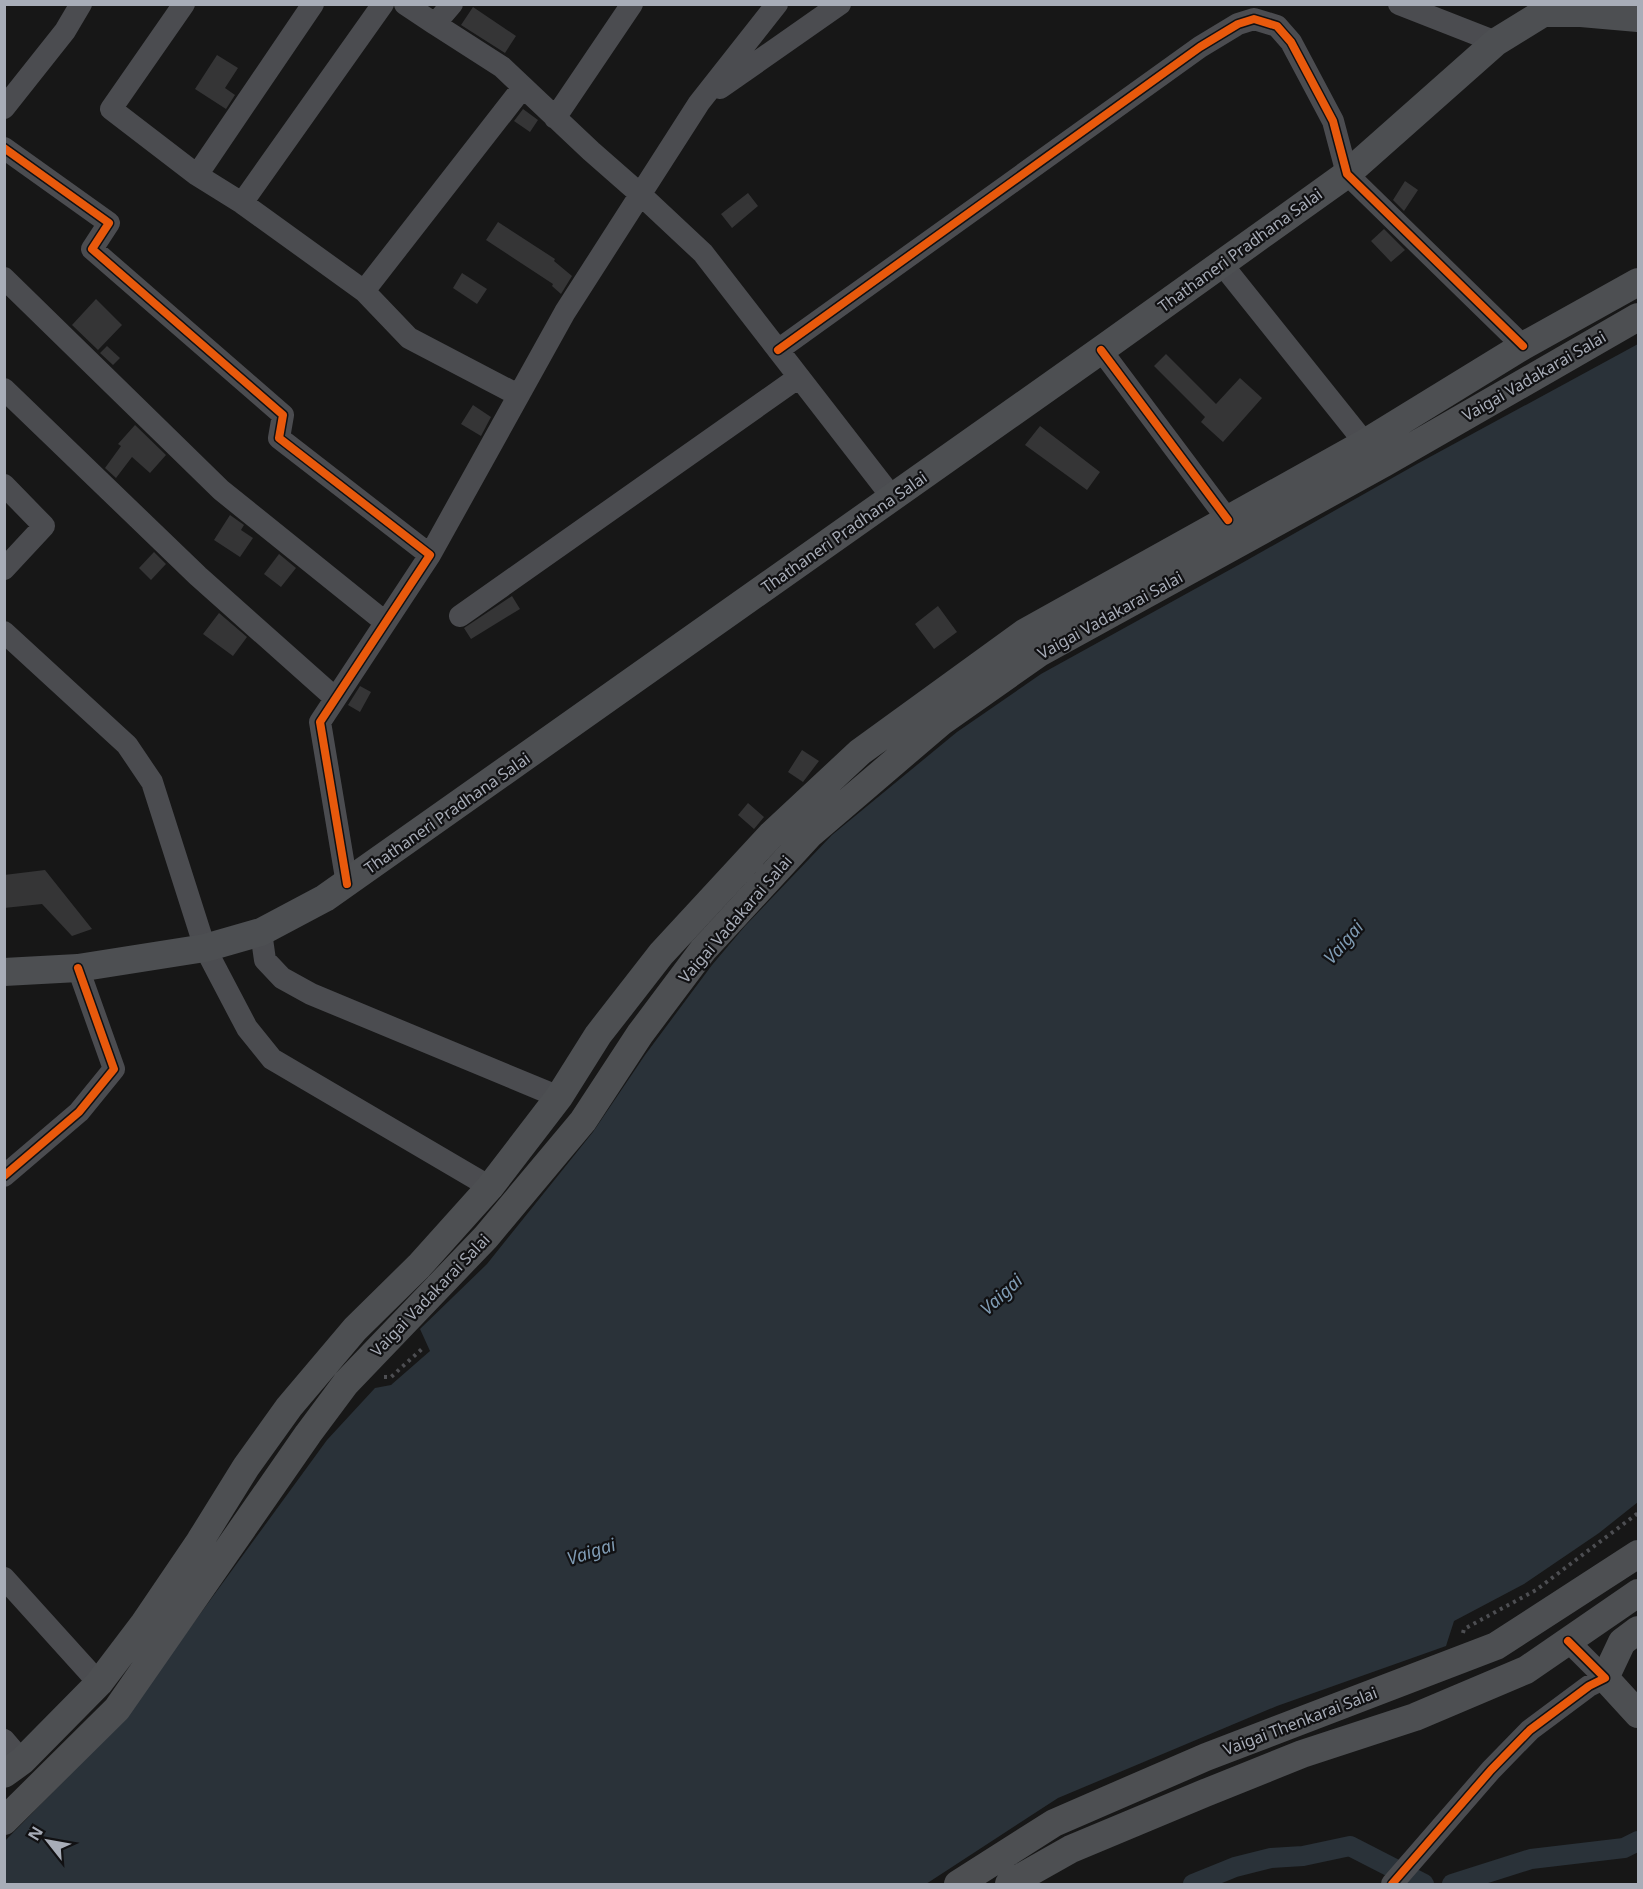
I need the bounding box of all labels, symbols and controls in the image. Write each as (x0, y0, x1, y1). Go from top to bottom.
street label: Thathaneri Pradhana Salai (1153, 183, 1327, 317)
street label: Vaigai Vadakarai Salai (1458, 326, 1610, 426)
street label: Thathaneri Pradhana Salai (757, 466, 931, 598)
street label: Vaigai Vadakarai Salai (1034, 566, 1186, 664)
street label: Thathaneri Pradhana Salai (360, 747, 534, 879)
street label: Vaigai Vadakarai Salai (673, 850, 797, 988)
water label: Vaigai (1318, 915, 1369, 969)
street label: Vaigai Vadakarai Salai (366, 1229, 494, 1361)
water label: Vaigai (975, 1268, 1028, 1320)
water label: Vaigai (564, 1532, 619, 1570)
street label: Vaigai Thenkarai Salai (1220, 1681, 1380, 1761)
north arrow (18, 1811, 78, 1871)
text: N (22, 1822, 48, 1845)

